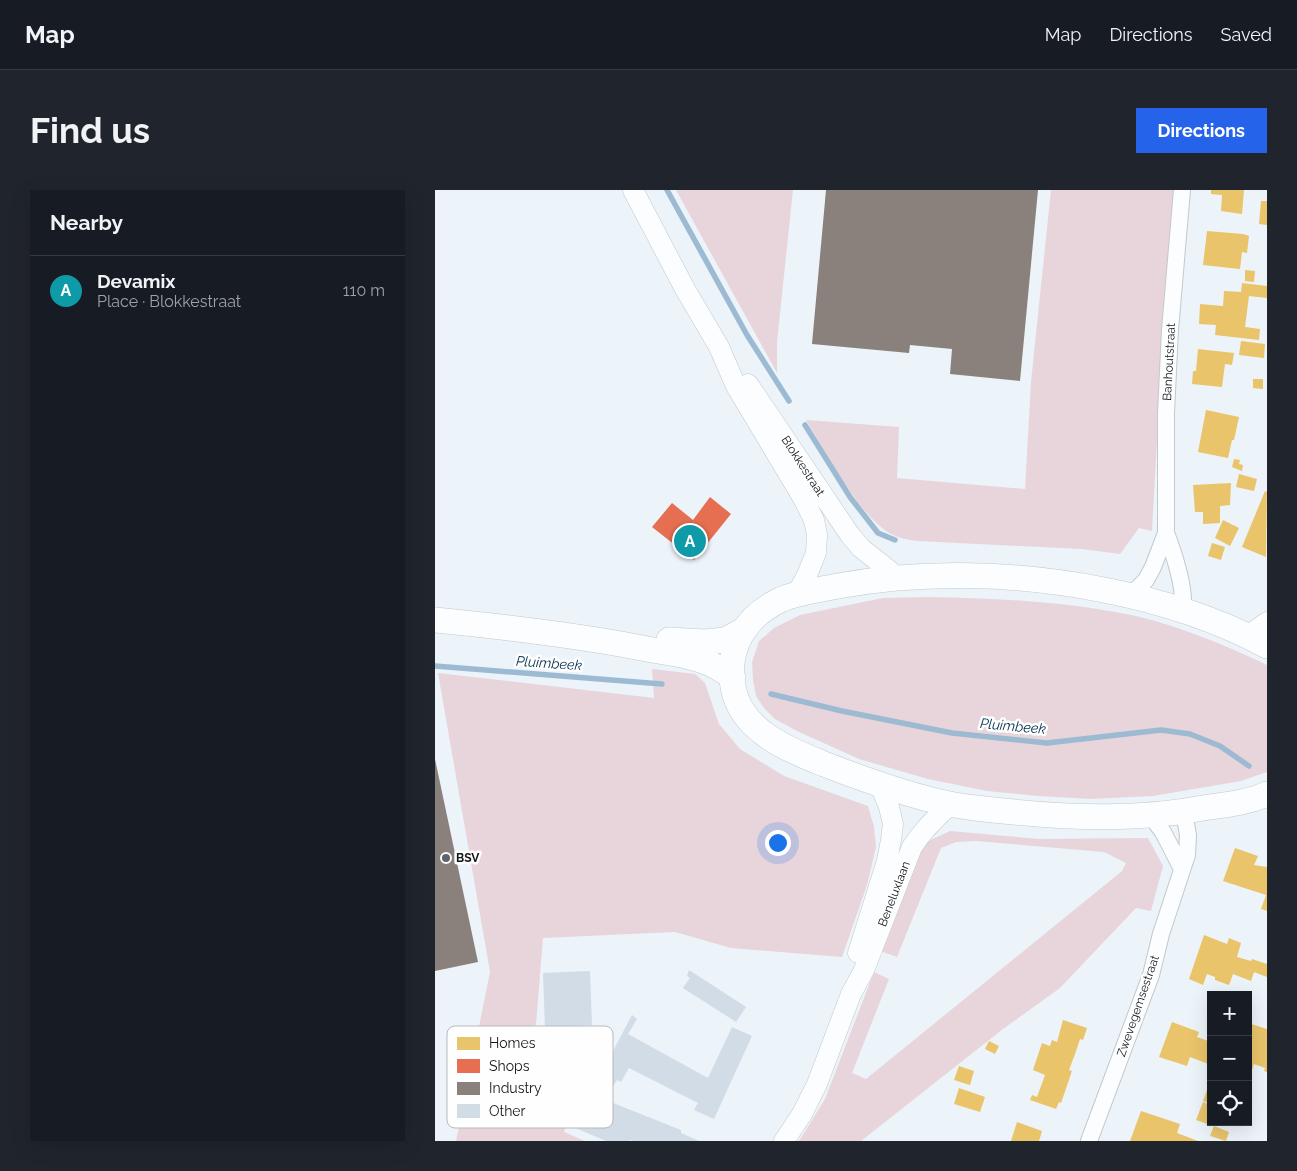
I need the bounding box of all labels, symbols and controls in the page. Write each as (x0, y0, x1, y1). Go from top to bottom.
text: Map (25, 20, 75, 49)
text: Map (1045, 24, 1081, 45)
text: Directions (1109, 24, 1193, 45)
text: Saved (1221, 24, 1272, 45)
button: Directions (1136, 108, 1267, 153)
text: Find us (30, 110, 150, 151)
text: Nearby (50, 210, 123, 235)
text: Devamix (97, 270, 175, 292)
text: A (61, 281, 71, 300)
text: 110 m (343, 281, 385, 300)
text: Place · Blokkestraat (97, 292, 241, 311)
street label: Banhoutstraat (1160, 323, 1178, 401)
street label: Blokkestraat (778, 433, 828, 499)
pin: A (674, 522, 706, 560)
water label: Pluimbeek (515, 653, 583, 673)
water label: Pluimbeek (979, 715, 1047, 737)
your location (765, 830, 791, 856)
place label: BSV (456, 851, 480, 865)
marker: BSV (440, 852, 452, 864)
street label: Beneluxlaan (875, 859, 913, 929)
street label: Zwevegemsestraat (1114, 953, 1162, 1059)
map controls (1207, 991, 1252, 1126)
button: + (1207, 991, 1252, 1036)
legend (447, 1026, 613, 1128)
text: Homes (489, 1035, 536, 1051)
button: − (1207, 1036, 1252, 1081)
text: Shops (489, 1058, 530, 1074)
text: Industry (489, 1080, 542, 1096)
button: locate (1207, 1081, 1252, 1126)
text: Other (489, 1103, 526, 1119)

